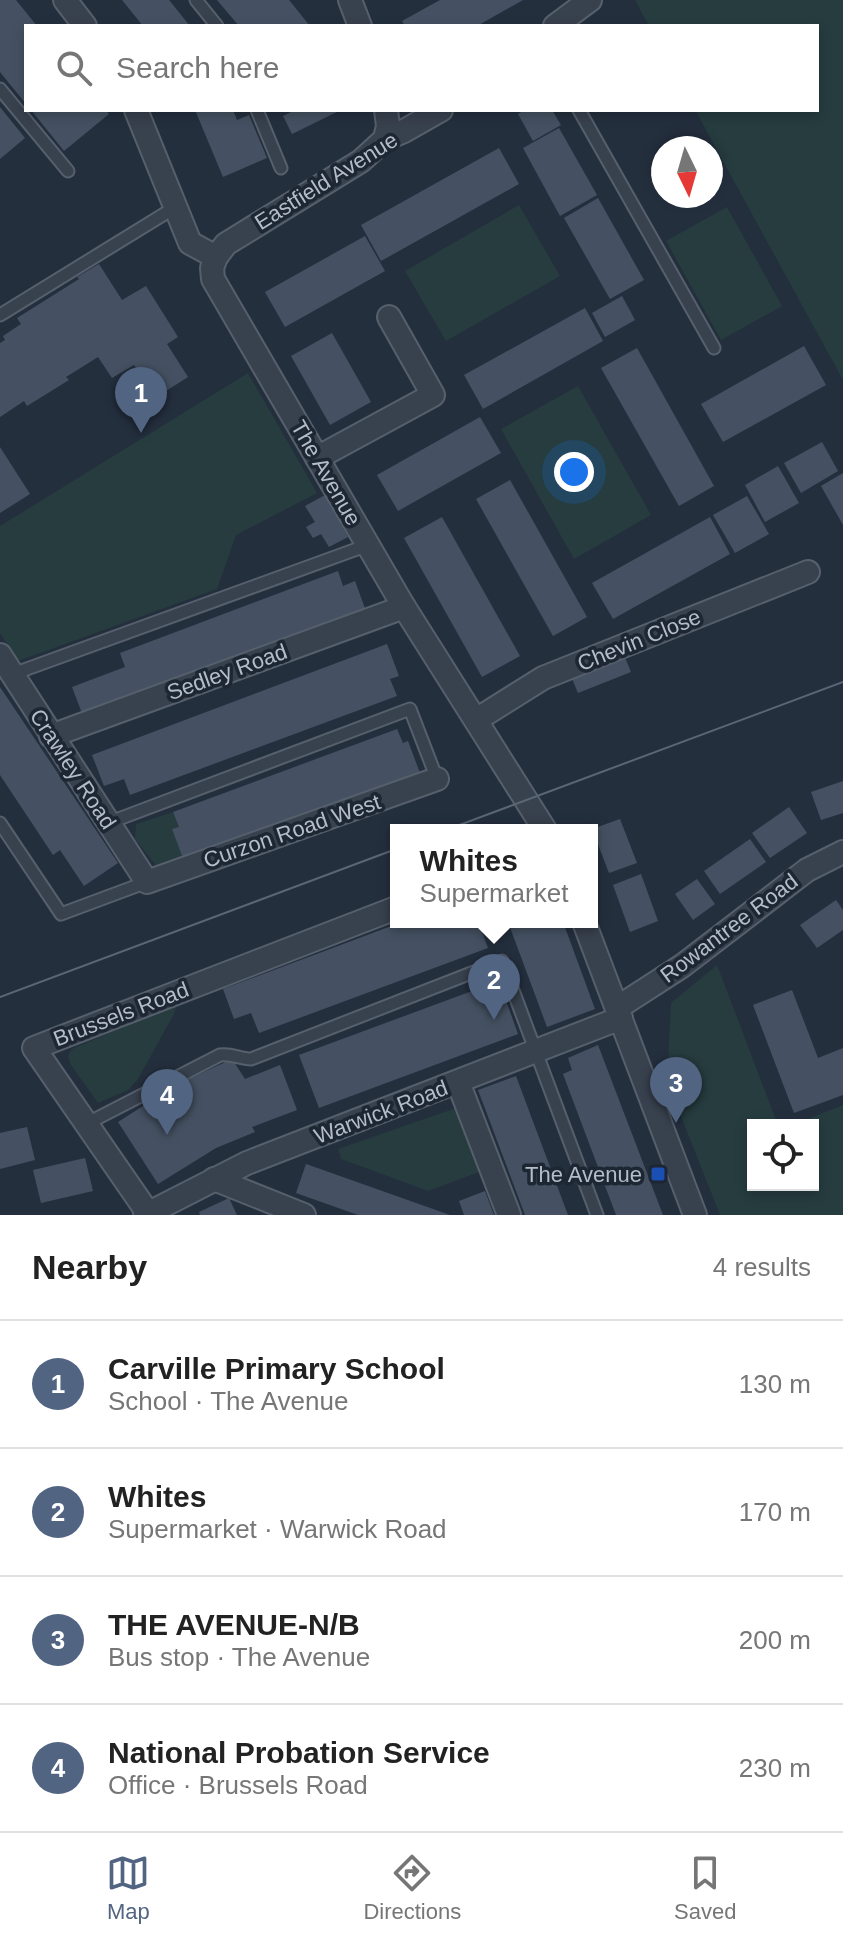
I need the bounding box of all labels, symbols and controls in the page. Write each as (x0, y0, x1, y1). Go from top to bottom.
search box (24, 24, 819, 112)
icon: search (52, 46, 96, 90)
text: Search here (116, 51, 279, 84)
street label: Eastfield Avenue (250, 127, 402, 235)
north arrow (651, 136, 723, 208)
pin: 1 (115, 367, 167, 433)
street label: The Avenue (286, 416, 366, 530)
your location (554, 452, 594, 492)
street label: Chevin Close (574, 604, 704, 676)
street label: Sedley Road (164, 639, 290, 705)
street label: Crawley Road (25, 704, 121, 834)
street label: Curzon Road West (200, 789, 384, 873)
popup (390, 824, 598, 928)
text: Whites (420, 844, 518, 877)
street label: Rowantree Road (656, 868, 802, 988)
text: Supermarket (420, 878, 568, 908)
pin: 2 (468, 954, 520, 1020)
street label: Brussels Road (50, 977, 192, 1051)
pin: 3 (650, 1057, 702, 1123)
pin: 4 (141, 1069, 193, 1135)
street label: Warwick Road (311, 1075, 451, 1149)
map controls (747, 1119, 819, 1191)
button: locate (747, 1119, 819, 1191)
place label: The Avenue (525, 1162, 642, 1187)
marker: The Avenue (649, 1165, 667, 1183)
text: Nearby (32, 1248, 147, 1286)
text: 4 results (713, 1252, 811, 1282)
text: Carville Primary School (108, 1352, 445, 1385)
text: 1 (51, 1369, 65, 1399)
text: 130 m (739, 1369, 811, 1399)
text: School · The Avenue (108, 1386, 348, 1416)
text: Whites (108, 1480, 206, 1513)
text: 2 (51, 1497, 65, 1527)
text: 170 m (739, 1497, 811, 1527)
text: Supermarket · Warwick Road (108, 1514, 447, 1544)
text: THE AVENUE-N/B (108, 1608, 360, 1641)
text: 3 (51, 1625, 65, 1655)
text: 200 m (739, 1625, 811, 1655)
text: Bus stop · The Avenue (108, 1642, 370, 1672)
text: National Probation Service (108, 1736, 490, 1769)
text: 4 (51, 1753, 65, 1783)
text: 230 m (739, 1753, 811, 1783)
text: Office · Brussels Road (108, 1770, 368, 1800)
tab: Map (106, 1851, 150, 1925)
tab: Directions (363, 1851, 461, 1925)
tab: Saved (674, 1851, 737, 1925)

